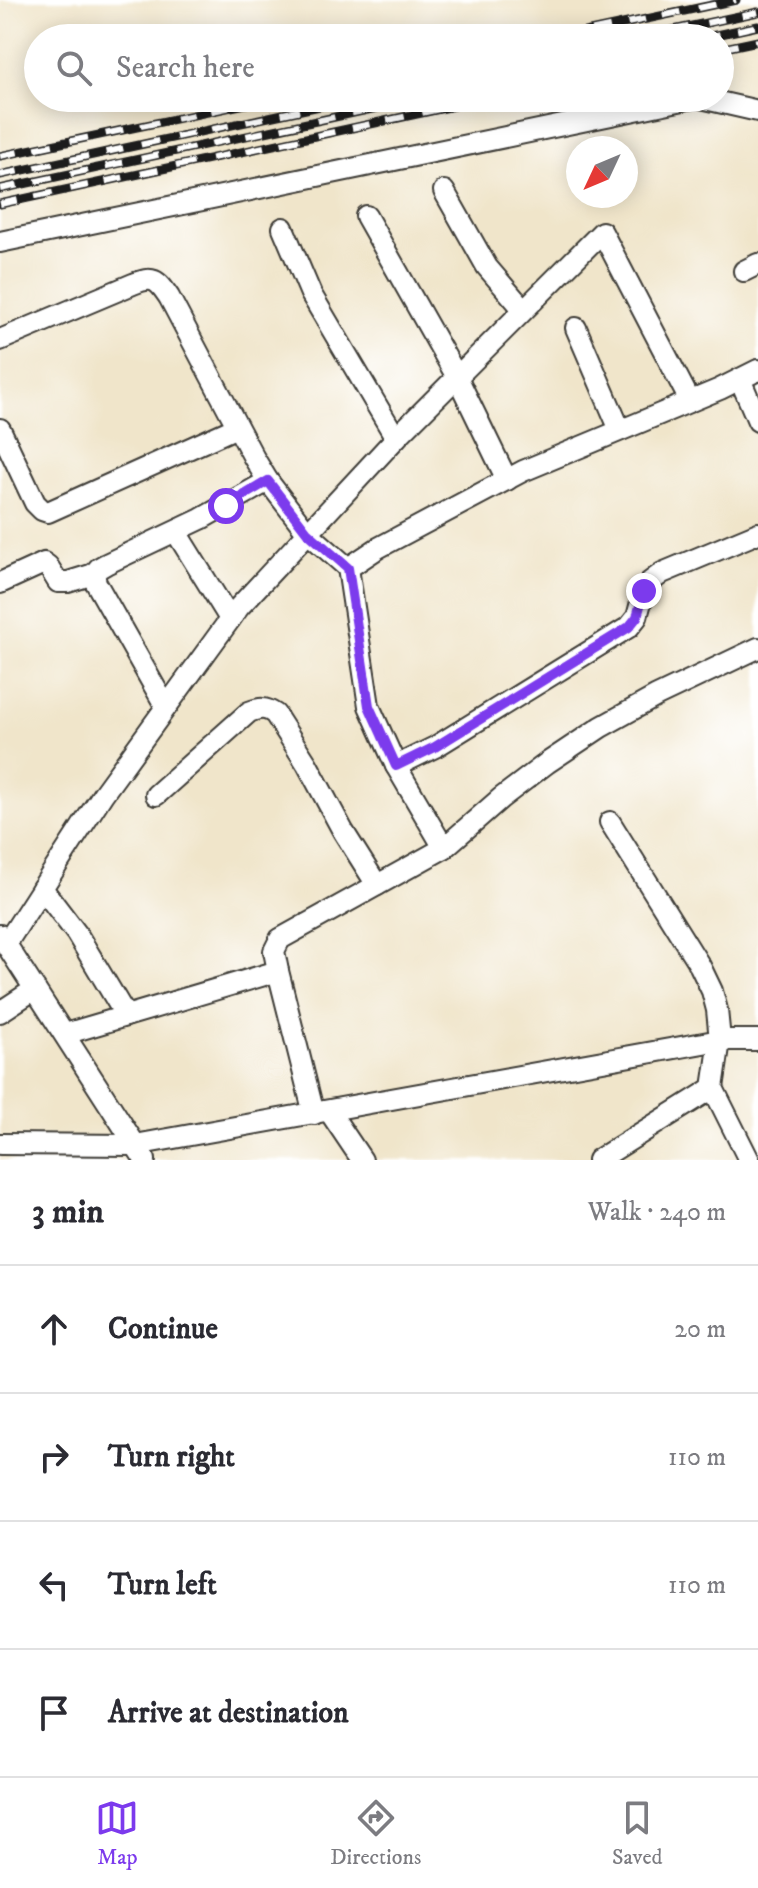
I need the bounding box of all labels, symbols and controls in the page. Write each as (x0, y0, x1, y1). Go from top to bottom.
search box (24, 24, 734, 112)
icon: search (52, 46, 96, 90)
text: Search here (116, 50, 255, 87)
north arrow (566, 136, 638, 208)
route start (208, 488, 244, 524)
route end (626, 573, 662, 609)
text: 3 min (32, 1191, 104, 1233)
text: Walk · 240 m (588, 1196, 726, 1229)
icon: ahead (32, 1307, 76, 1351)
text: Continue (108, 1311, 218, 1348)
text: 20 m (674, 1313, 726, 1346)
icon: right (32, 1435, 76, 1479)
text: Turn right (108, 1439, 235, 1476)
text: 110 m (668, 1441, 726, 1474)
icon: left (32, 1563, 76, 1607)
text: Turn left (108, 1567, 217, 1604)
text: 110 m (668, 1569, 726, 1602)
icon: arrive (32, 1691, 76, 1735)
text: Arrive at destination (108, 1695, 349, 1732)
tab: Map (95, 1796, 139, 1871)
tab: Directions (330, 1796, 421, 1871)
tab: Saved (612, 1796, 663, 1871)

